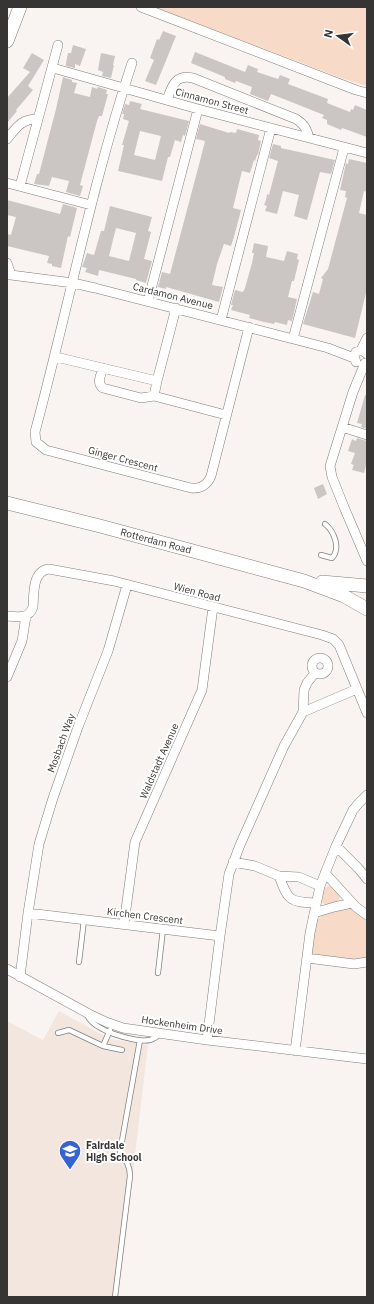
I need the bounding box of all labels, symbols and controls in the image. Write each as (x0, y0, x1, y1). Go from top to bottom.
north arrow (318, 16, 358, 56)
text: N (321, 28, 336, 39)
street label: Cinnamon Street (174, 85, 250, 117)
street label: Cardamon Avenue (132, 280, 215, 312)
street label: Ginger Crescent (87, 443, 160, 475)
street label: Rotterdam Road (119, 525, 193, 557)
street label: Wien Road (172, 580, 222, 604)
street label: Mosbach Way (44, 712, 78, 774)
street label: Waldstadt Avenue (137, 721, 182, 801)
street label: Kirchen Crescent (106, 905, 184, 927)
street label: Hockenheim Drive (141, 1013, 224, 1037)
school or university icon: Fairdale High School (57, 1138, 83, 1171)
place label: Fairdale High School (86, 1139, 142, 1164)

